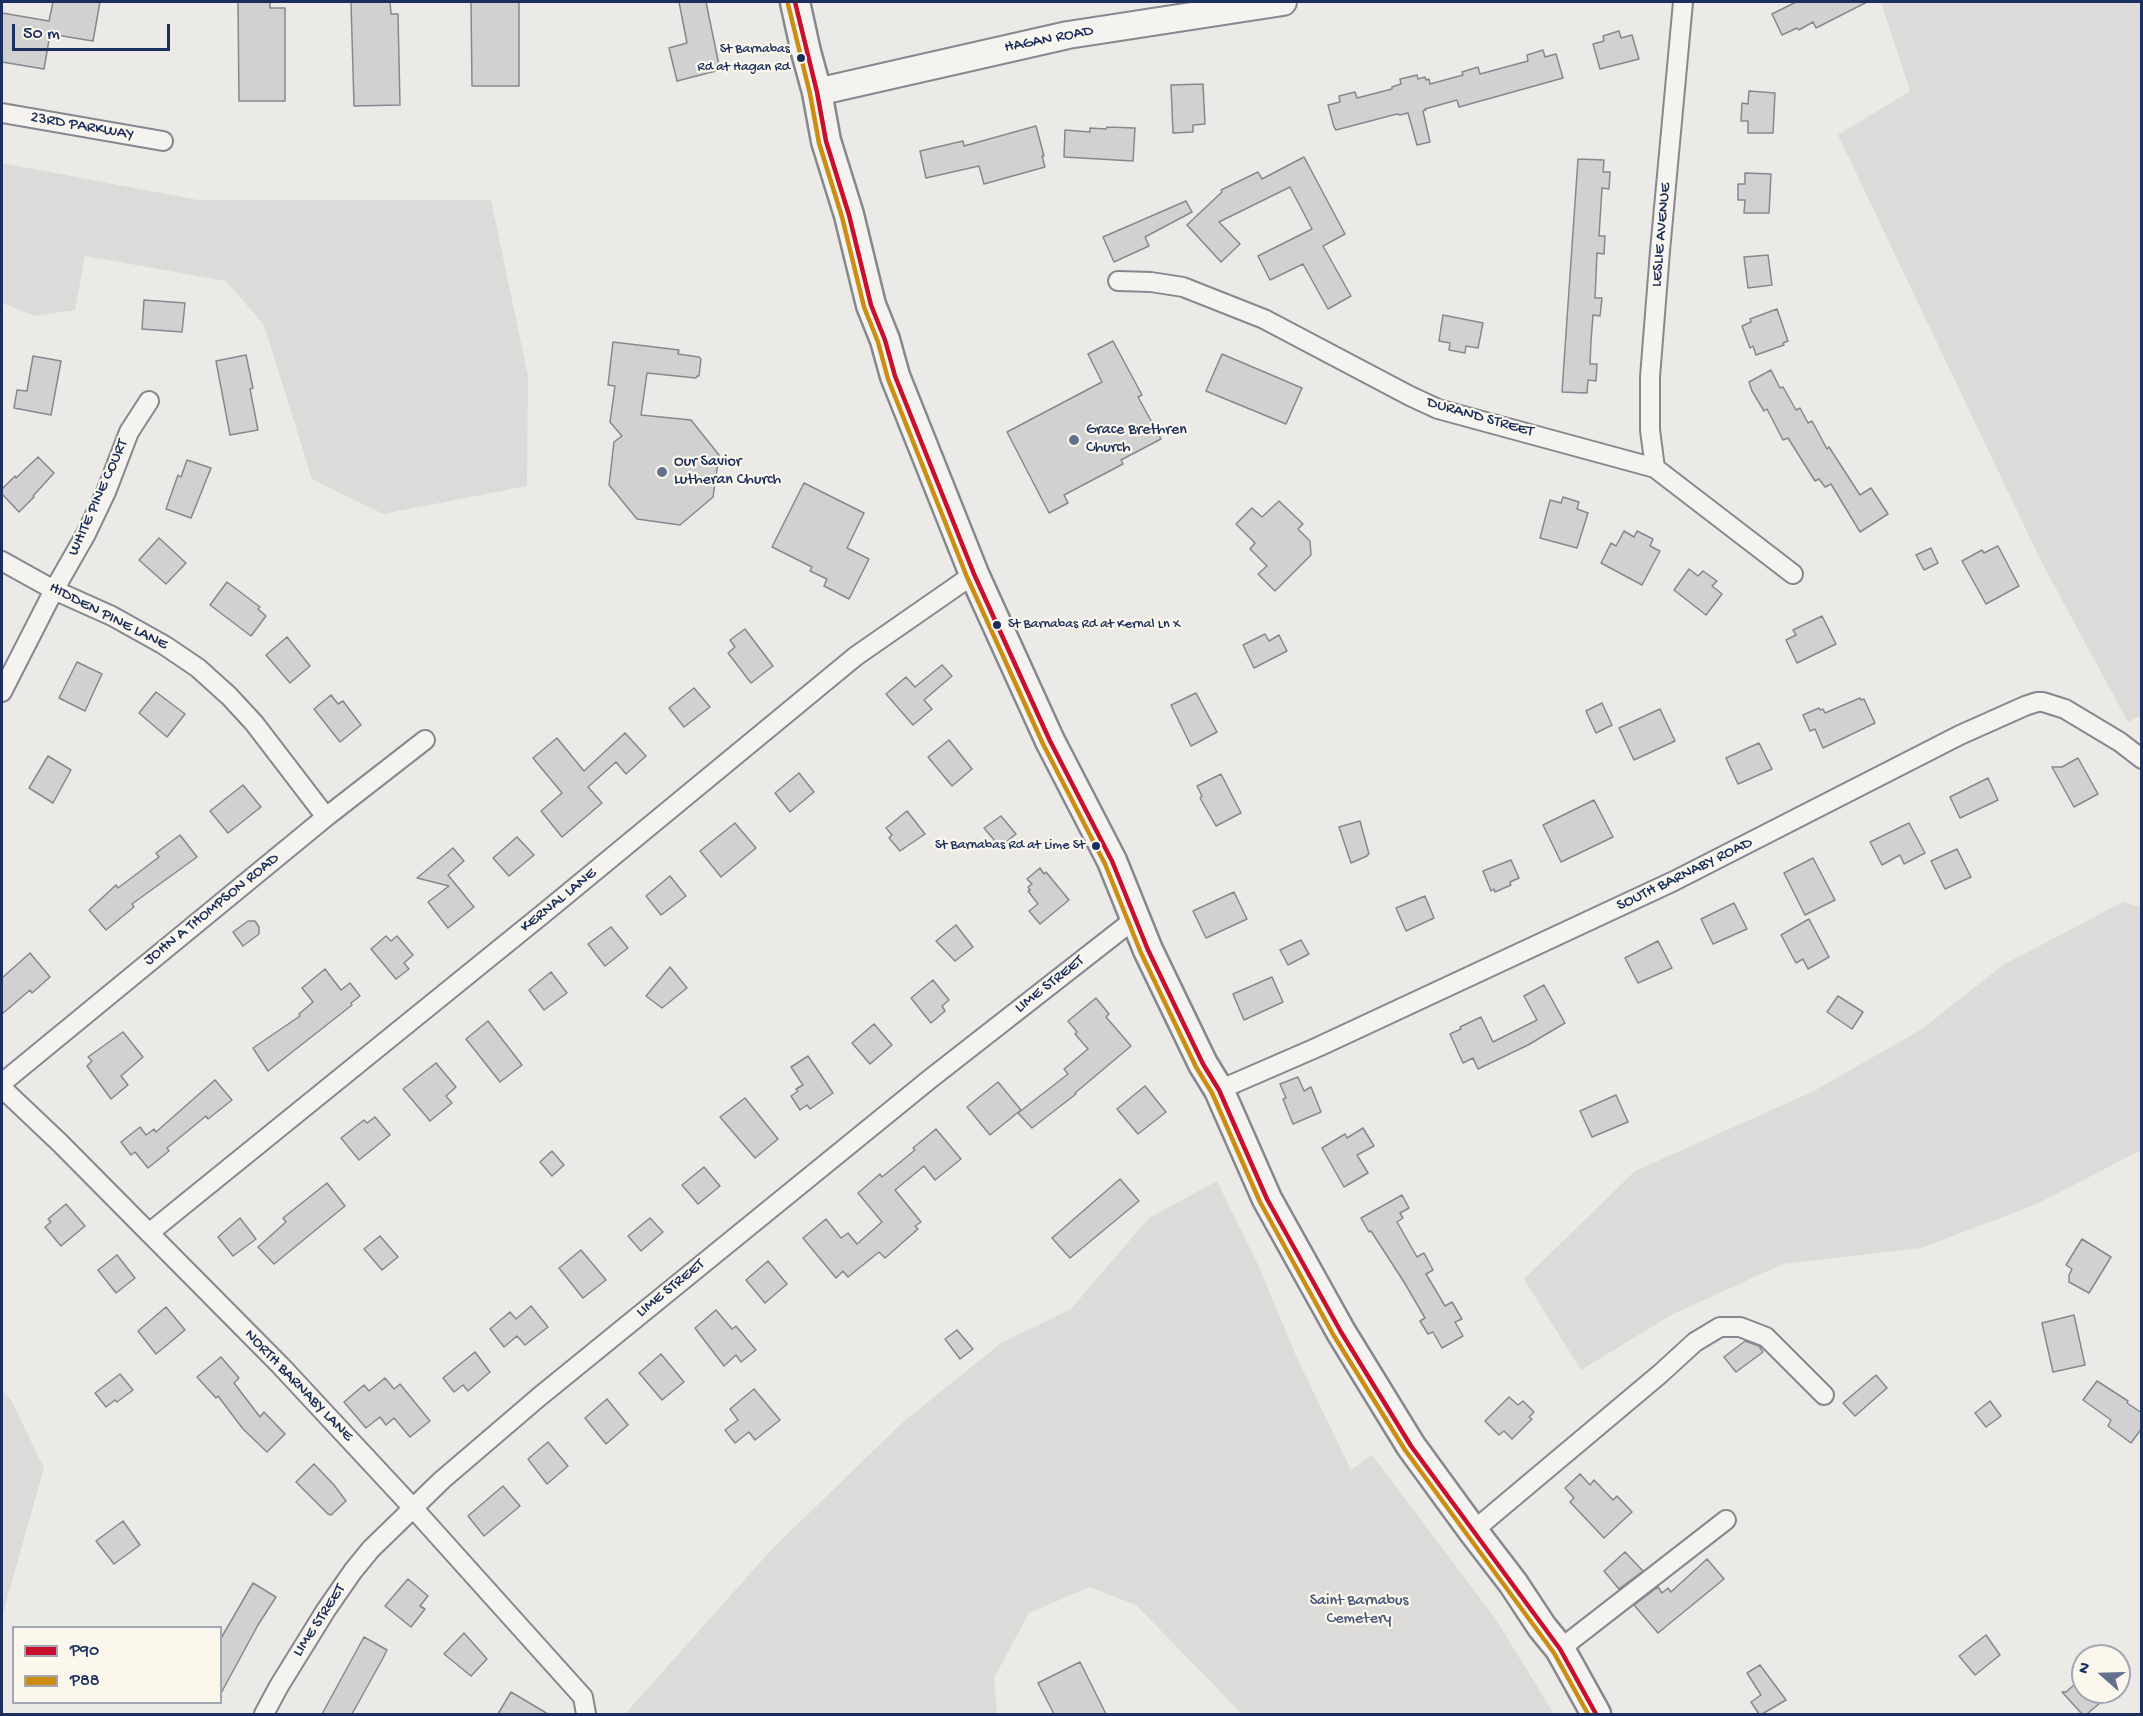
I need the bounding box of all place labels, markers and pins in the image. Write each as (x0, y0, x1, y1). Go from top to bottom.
place label: St Barnabas Rd at Hagan Rd (697, 42, 790, 74)
marker: St Barnabas Rd at Hagan Rd (795, 52, 807, 64)
place label: Grace Brethren Church (1086, 421, 1187, 459)
marker: Grace Brethren Church (1067, 433, 1081, 447)
place label: Our Savior Lutheran Church (674, 453, 781, 491)
marker: Our Savior Lutheran Church (655, 465, 669, 479)
place label: St Barnabas Rd at Kernal Ln X (1008, 617, 1180, 633)
marker: St Barnabas Rd at Kernal Ln X (991, 619, 1003, 631)
place label: St Barnabas Rd at Lime St (935, 838, 1085, 854)
marker: St Barnabas Rd at Lime St (1090, 840, 1102, 852)

